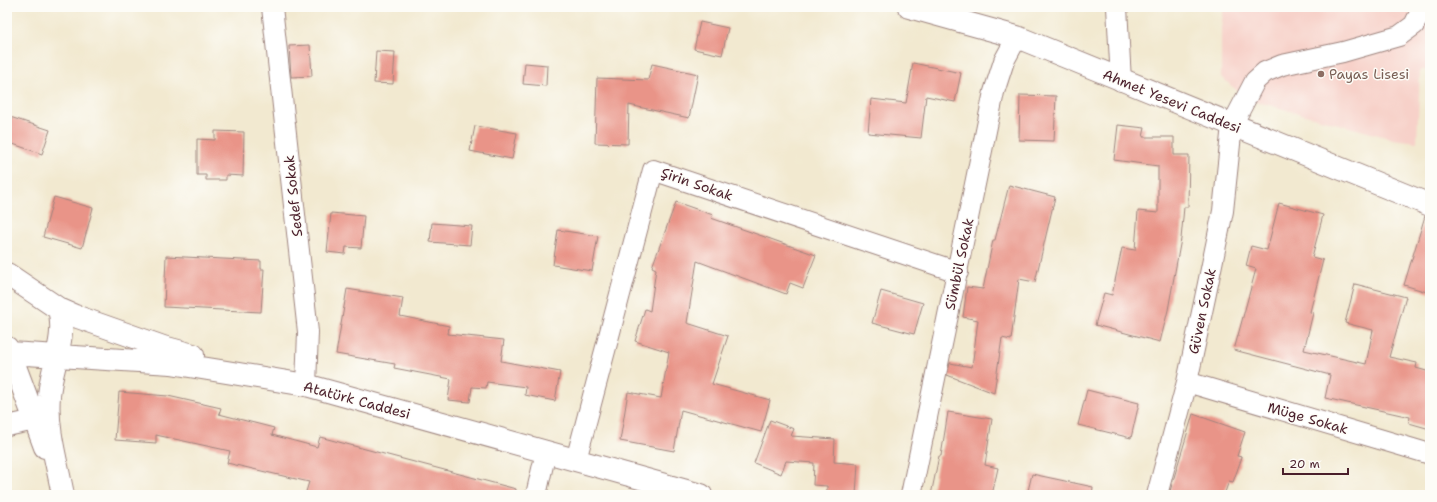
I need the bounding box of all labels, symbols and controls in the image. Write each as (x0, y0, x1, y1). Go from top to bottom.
street label: Ahmet Yesevi Caddesi (1100, 65, 1244, 137)
place label: Payas Lisesi (1329, 65, 1409, 83)
marker: Payas Lisesi (1316, 69, 1326, 79)
street label: Sedef Sokak (280, 154, 306, 238)
street label: Şirin Sokak (659, 163, 735, 205)
street label: Sümbül Sokak (940, 216, 978, 312)
street label: Güven Sokak (1184, 266, 1220, 356)
street label: Atatürk Caddesi (302, 377, 412, 423)
street label: Müge Sokak (1266, 398, 1350, 438)
scale bar (1283, 450, 1348, 476)
text: 20 m (1289, 456, 1320, 472)

